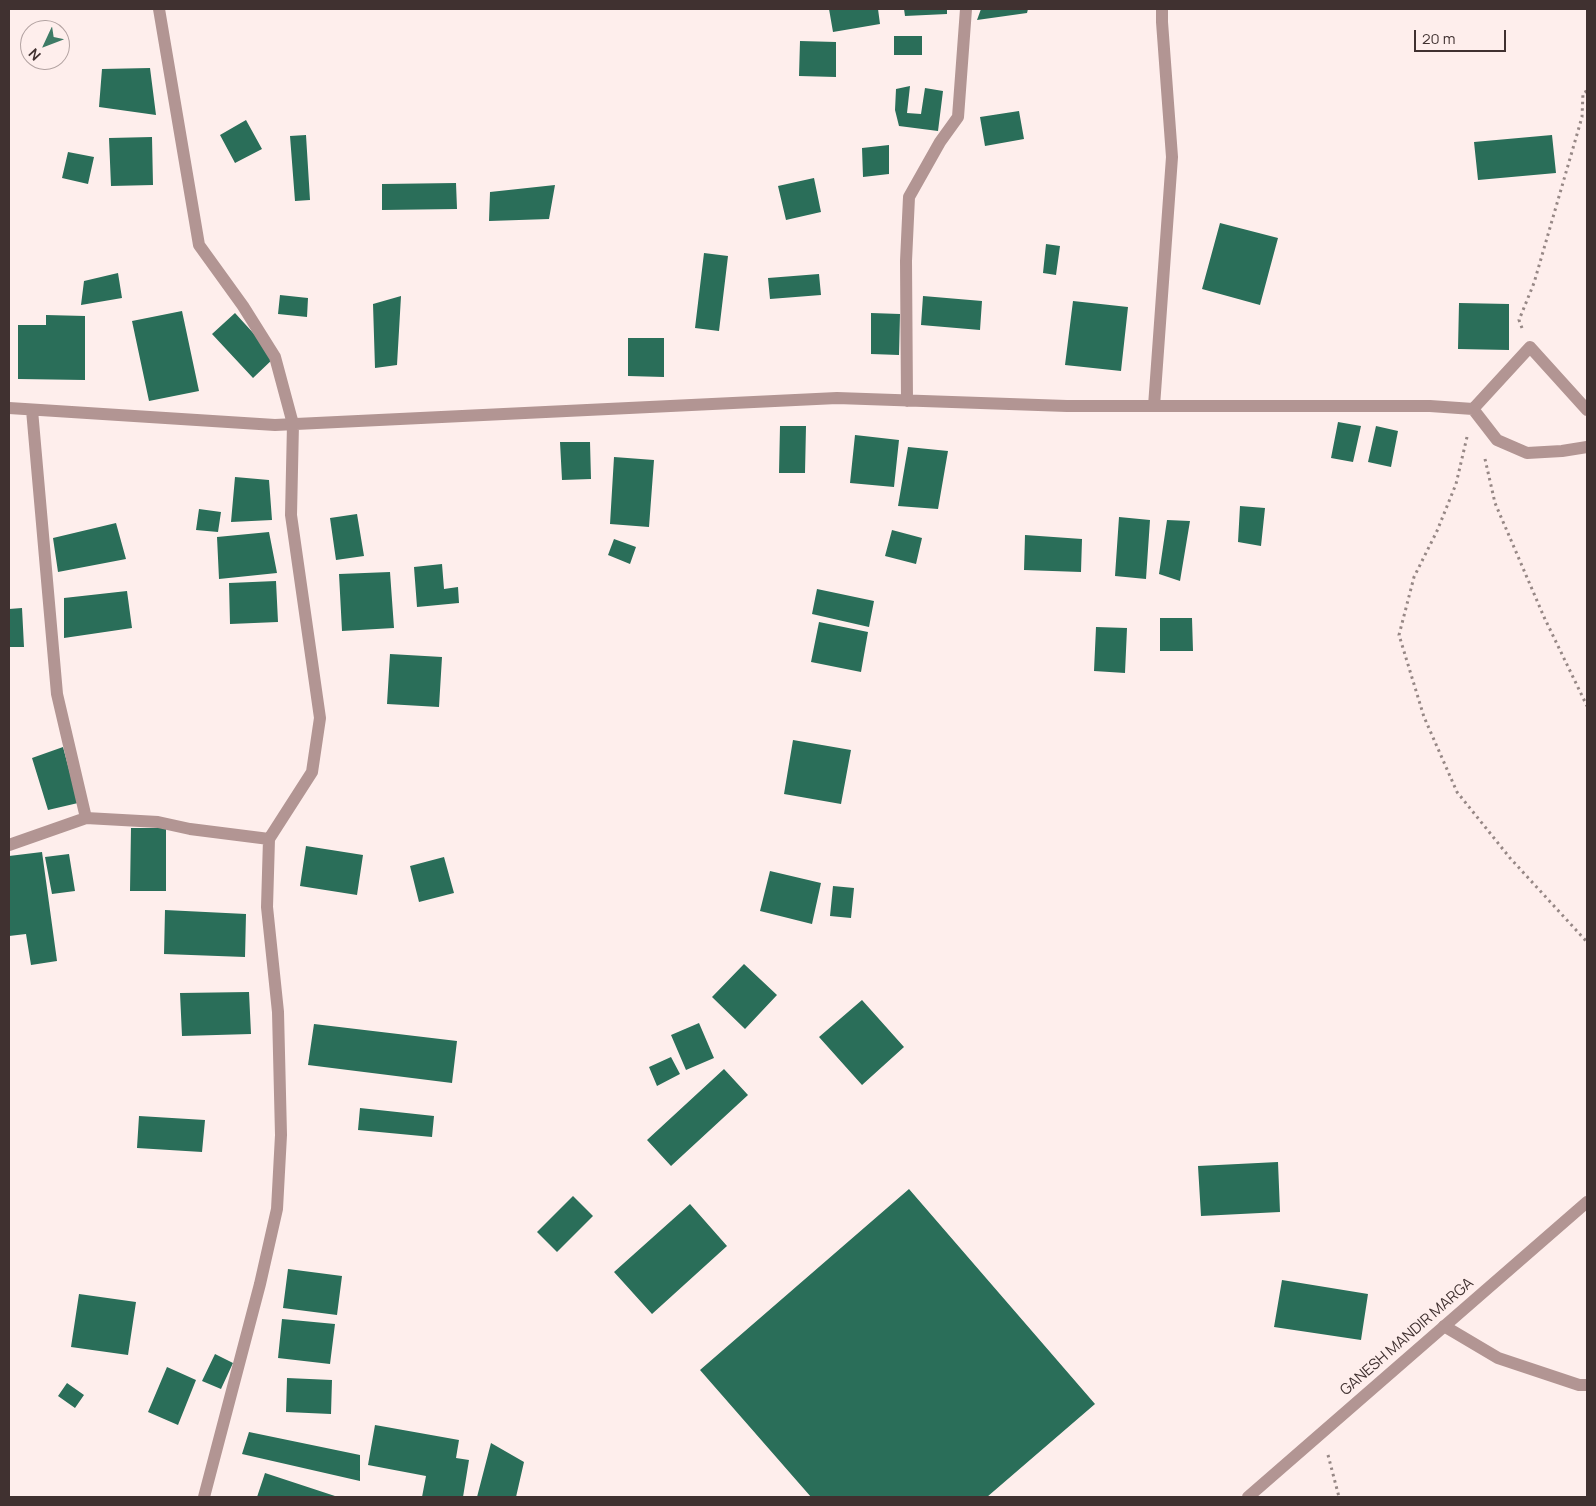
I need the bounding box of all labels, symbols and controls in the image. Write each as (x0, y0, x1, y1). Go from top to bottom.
north arrow (20, 20, 70, 70)
scale bar (1416, 20, 1508, 52)
text: 20 m (1422, 28, 1455, 49)
text: N (24, 45, 45, 65)
street label: GANESH MANDIR MARGA (1337, 1274, 1477, 1400)

